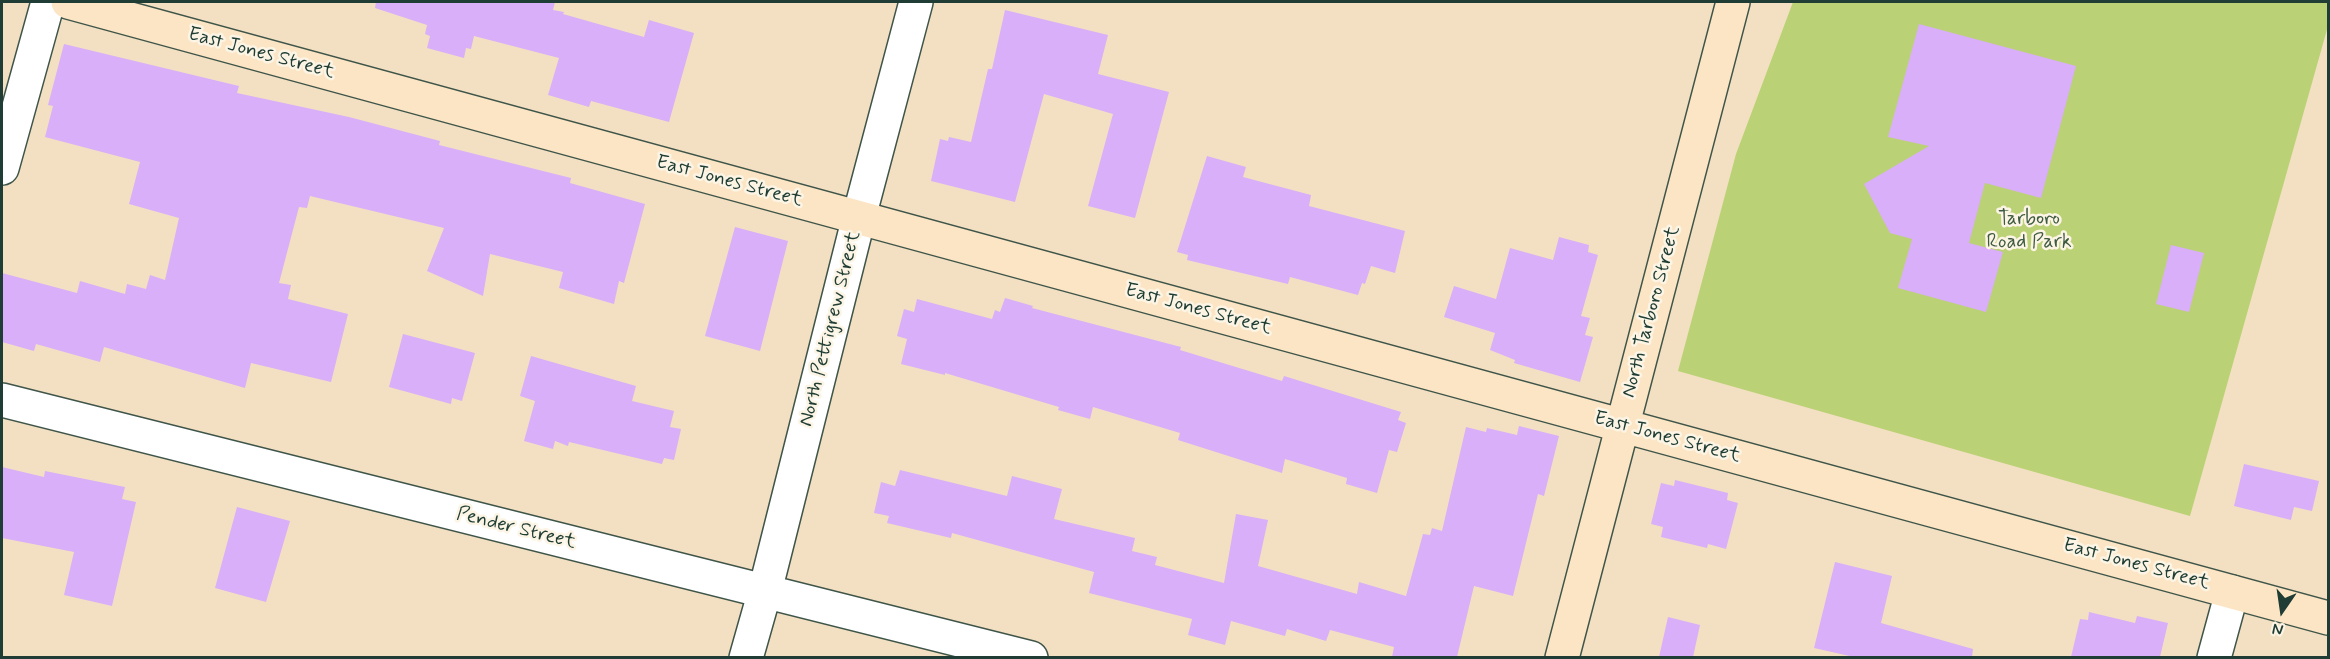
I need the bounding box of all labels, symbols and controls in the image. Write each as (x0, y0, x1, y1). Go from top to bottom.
street label: East Jones Street (185, 23, 337, 85)
street label: East Jones Street (653, 151, 805, 213)
park label: Tarboro Road Park (1986, 208, 2072, 255)
street label: North Tarboro Street (1618, 224, 1686, 400)
street label: North Pettigrew Street (795, 229, 867, 429)
street label: East Jones Street (1122, 279, 1274, 341)
street label: East Jones Street (1591, 407, 1743, 469)
street label: Pender Street (454, 503, 578, 555)
street label: East Jones Street (2060, 534, 2212, 596)
north arrow (2252, 581, 2312, 641)
text: N (2270, 618, 2285, 640)

